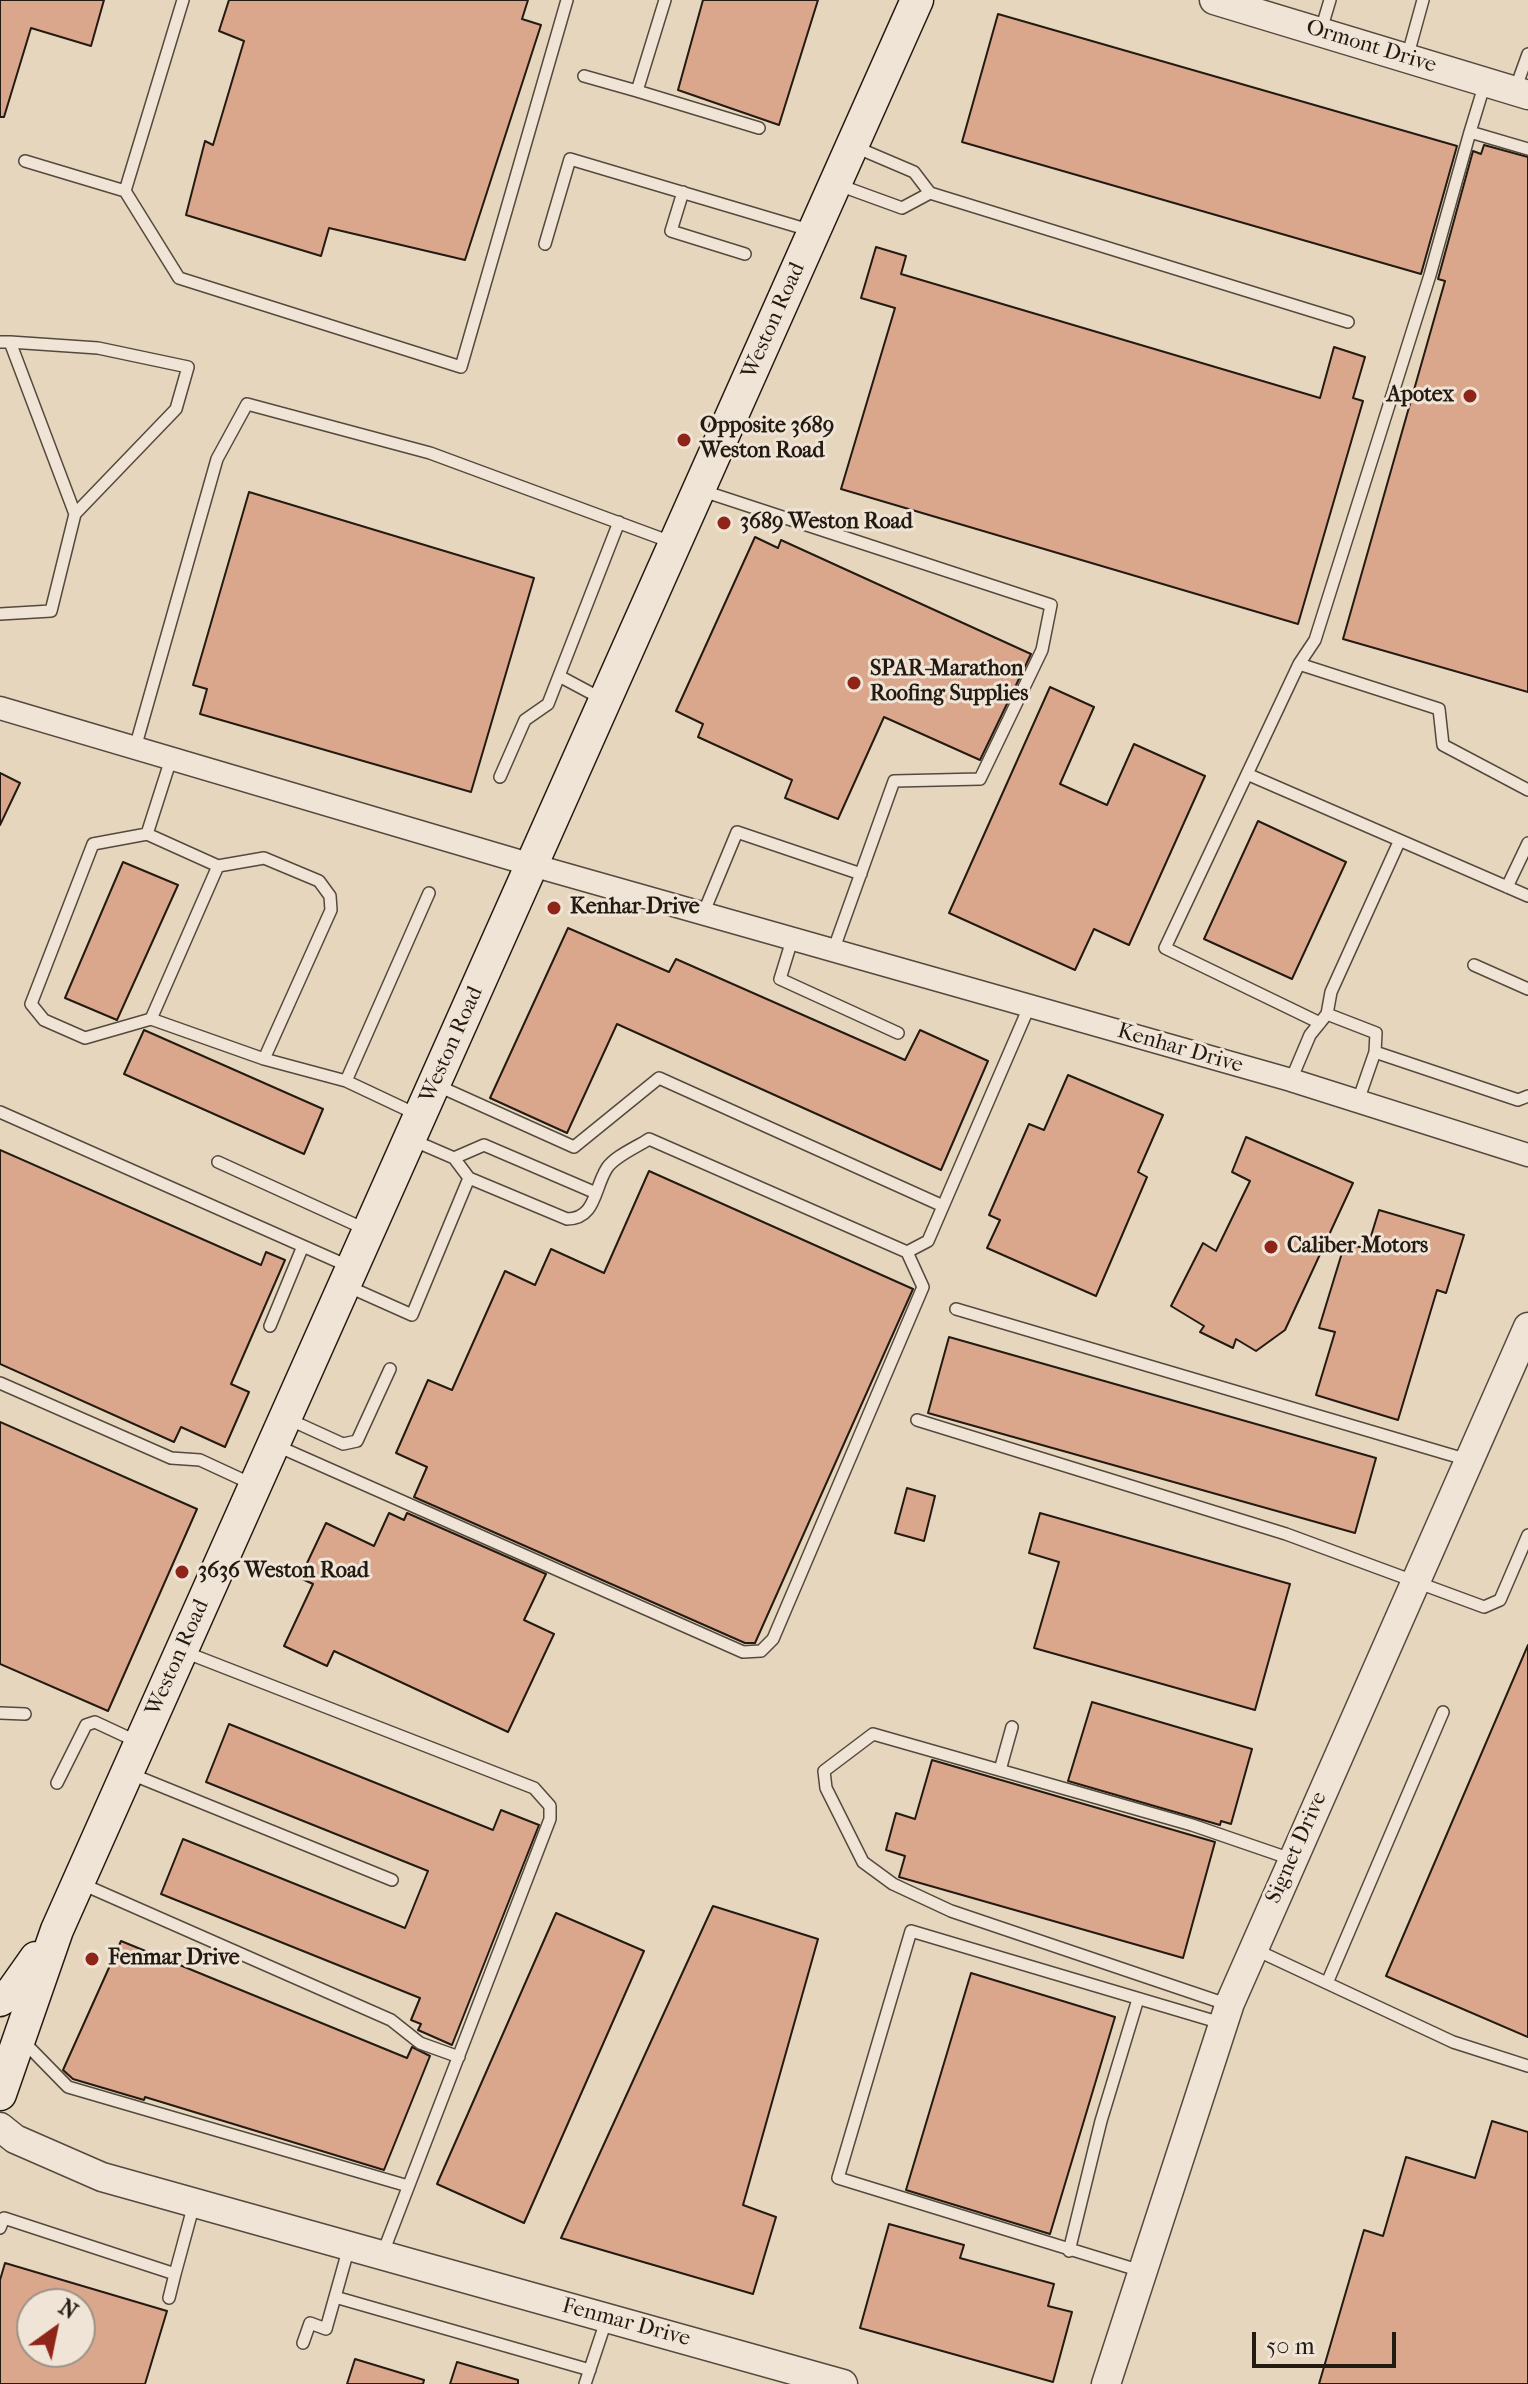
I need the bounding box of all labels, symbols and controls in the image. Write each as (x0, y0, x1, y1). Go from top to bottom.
street label: Ormont Drive (1303, 15, 1439, 79)
street label: Weston Road (737, 259, 811, 383)
place label: Apotex (1387, 383, 1454, 409)
marker: Apotex (1461, 387, 1479, 405)
place label: Opposite 3689 Weston Road (700, 414, 834, 466)
marker: Opposite 3689 Weston Road (675, 431, 693, 449)
place label: 3689 Weston Road (740, 510, 913, 536)
marker: 3689 Weston Road (715, 514, 733, 532)
place label: SPAR-Marathon Roofing Supplies (870, 657, 1028, 708)
marker: SPAR-Marathon Roofing Supplies (845, 674, 863, 692)
place label: Kenhar Drive (570, 895, 700, 921)
marker: Kenhar Drive (545, 899, 563, 917)
street label: Weston Road (415, 983, 489, 1107)
street label: Kenhar Drive (1114, 1018, 1246, 1080)
place label: Caliber Motors (1287, 1234, 1428, 1260)
marker: Caliber Motors (1262, 1238, 1280, 1256)
place label: 3636 Weston Road (198, 1559, 369, 1585)
marker: 3636 Weston Road (173, 1563, 191, 1581)
street label: Weston Road (141, 1596, 215, 1720)
street label: Signet Drive (1261, 1788, 1333, 1908)
place label: Fenmar Drive (108, 1946, 240, 1972)
marker: Fenmar Drive (83, 1950, 101, 1968)
north arrow (16, 2288, 96, 2368)
street label: Fenmar Drive (559, 2293, 693, 2353)
text: N (54, 2294, 82, 2325)
scale bar (1256, 2316, 1400, 2366)
text: 50 m (1266, 2332, 1315, 2360)

